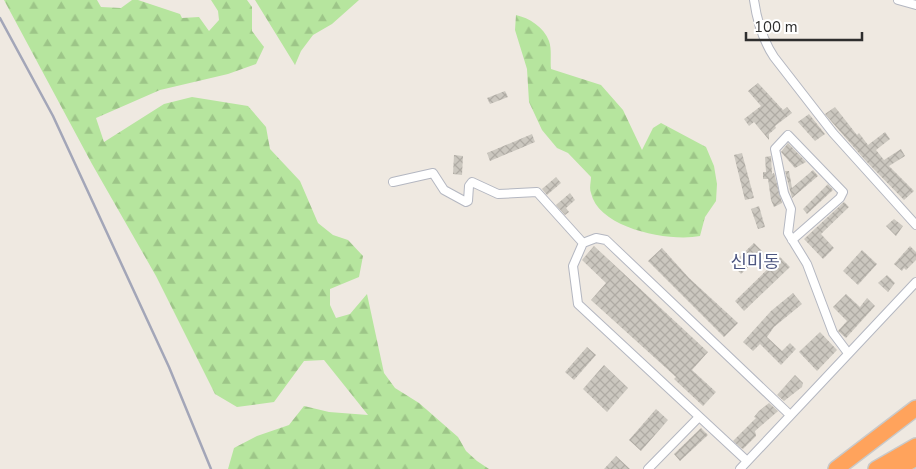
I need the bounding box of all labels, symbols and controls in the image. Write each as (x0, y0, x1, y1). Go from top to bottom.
scale bar (746, 10, 862, 42)
text: 100 m (754, 17, 798, 37)
district label: 신미동 (730, 250, 780, 274)

